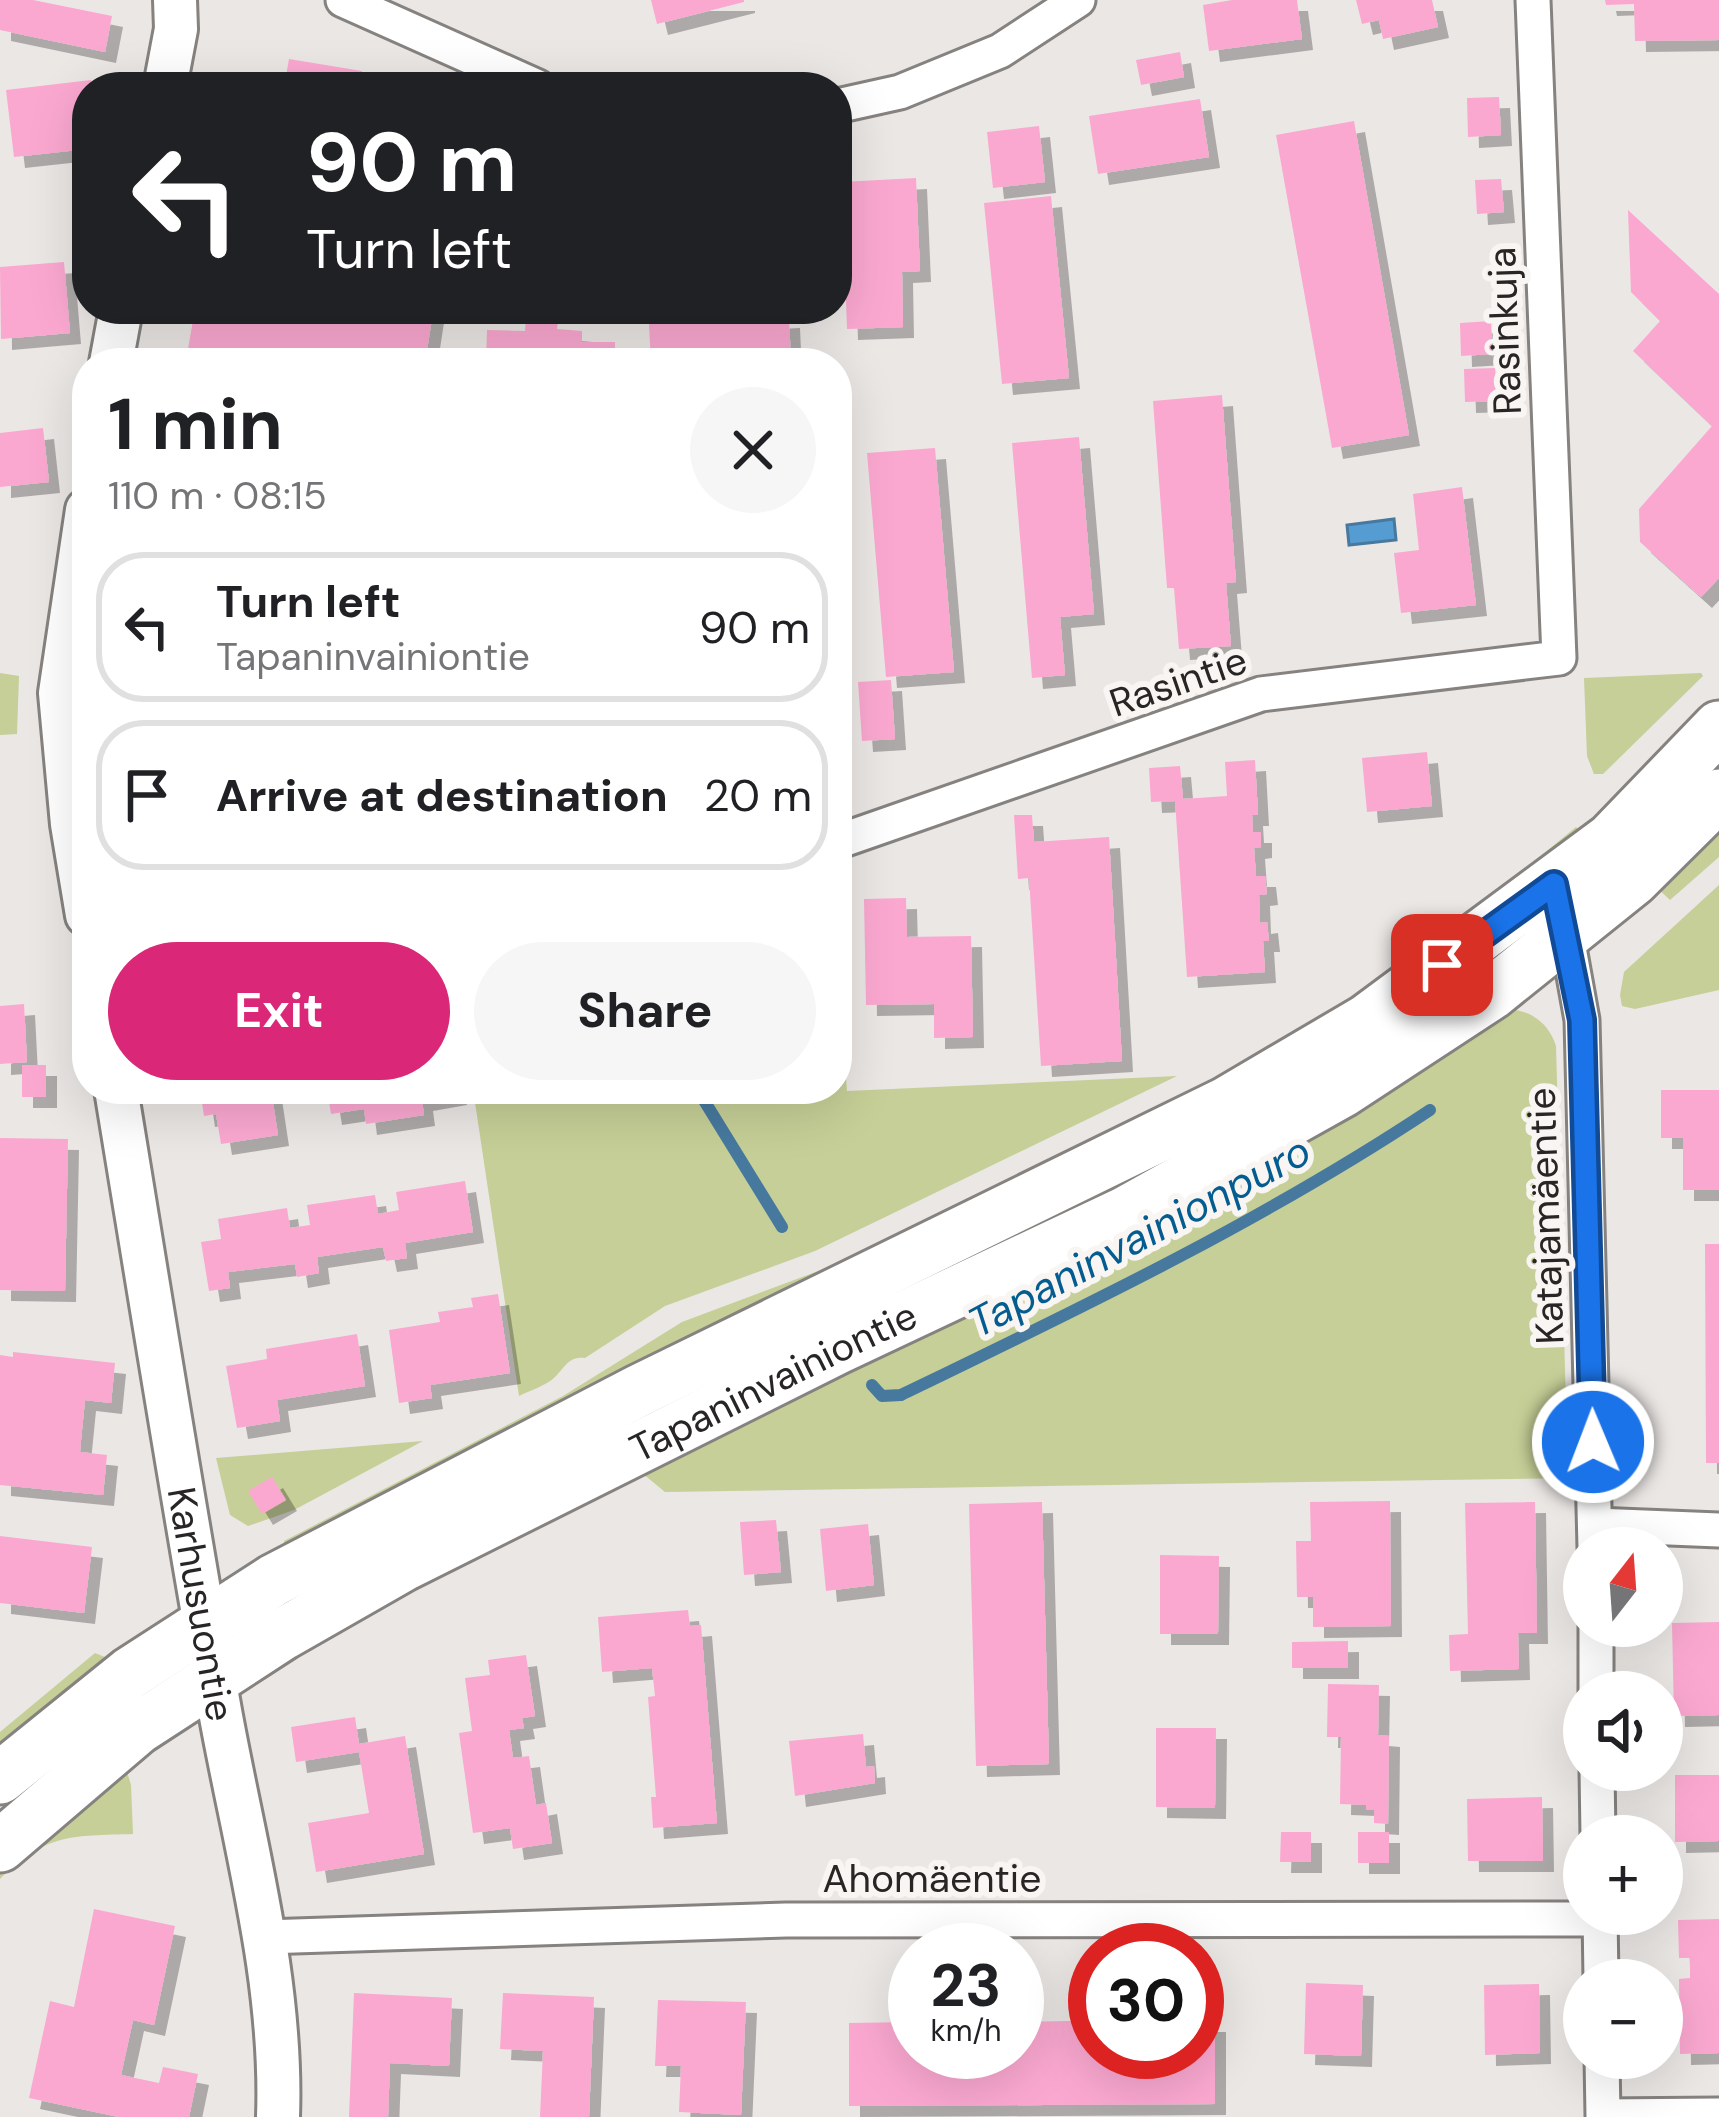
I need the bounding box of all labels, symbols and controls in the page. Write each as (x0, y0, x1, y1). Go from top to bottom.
text: 90 m (306, 108, 517, 217)
icon: left (108, 120, 264, 276)
text: Turn left (306, 214, 512, 285)
street label: Rasinkuja (1476, 246, 1533, 416)
text: 1 min (108, 378, 283, 471)
button: close (690, 387, 816, 513)
text: 110 m · 08:15 (108, 470, 327, 521)
text: Turn left (216, 572, 400, 631)
icon: left (114, 594, 180, 660)
text: 90 m (699, 598, 810, 657)
text: Tapaninvainiontie (216, 631, 530, 682)
street label: Rasintie (1103, 634, 1254, 729)
icon: arrive (114, 762, 180, 828)
text: Arrive at destination (216, 766, 668, 825)
text: 20 m (704, 766, 812, 825)
pin (1391, 914, 1493, 1016)
icon: arrive (1409, 932, 1475, 998)
button: Exit (108, 942, 450, 1080)
button: Share (474, 942, 816, 1080)
street label: Katajamäentie (1516, 1087, 1575, 1345)
water label: Tapaninvainionpuro (959, 1123, 1320, 1350)
street label: Tapaninvainiontie (621, 1289, 925, 1474)
position arrow (1530, 1379, 1656, 1505)
street label: Karhusuontie (156, 1483, 246, 1725)
north arrow (1563, 1527, 1683, 1647)
map controls (1563, 1527, 1683, 2079)
button: sound (1563, 1671, 1683, 1791)
button: + (1563, 1815, 1683, 1935)
street label: Ahomäentie (823, 1853, 1041, 1904)
speed limit sign: 30 (1068, 1923, 1224, 2079)
text: 23 (931, 1946, 1001, 2025)
button: − (1563, 1959, 1683, 2079)
text: km/h (931, 2011, 1001, 2050)

